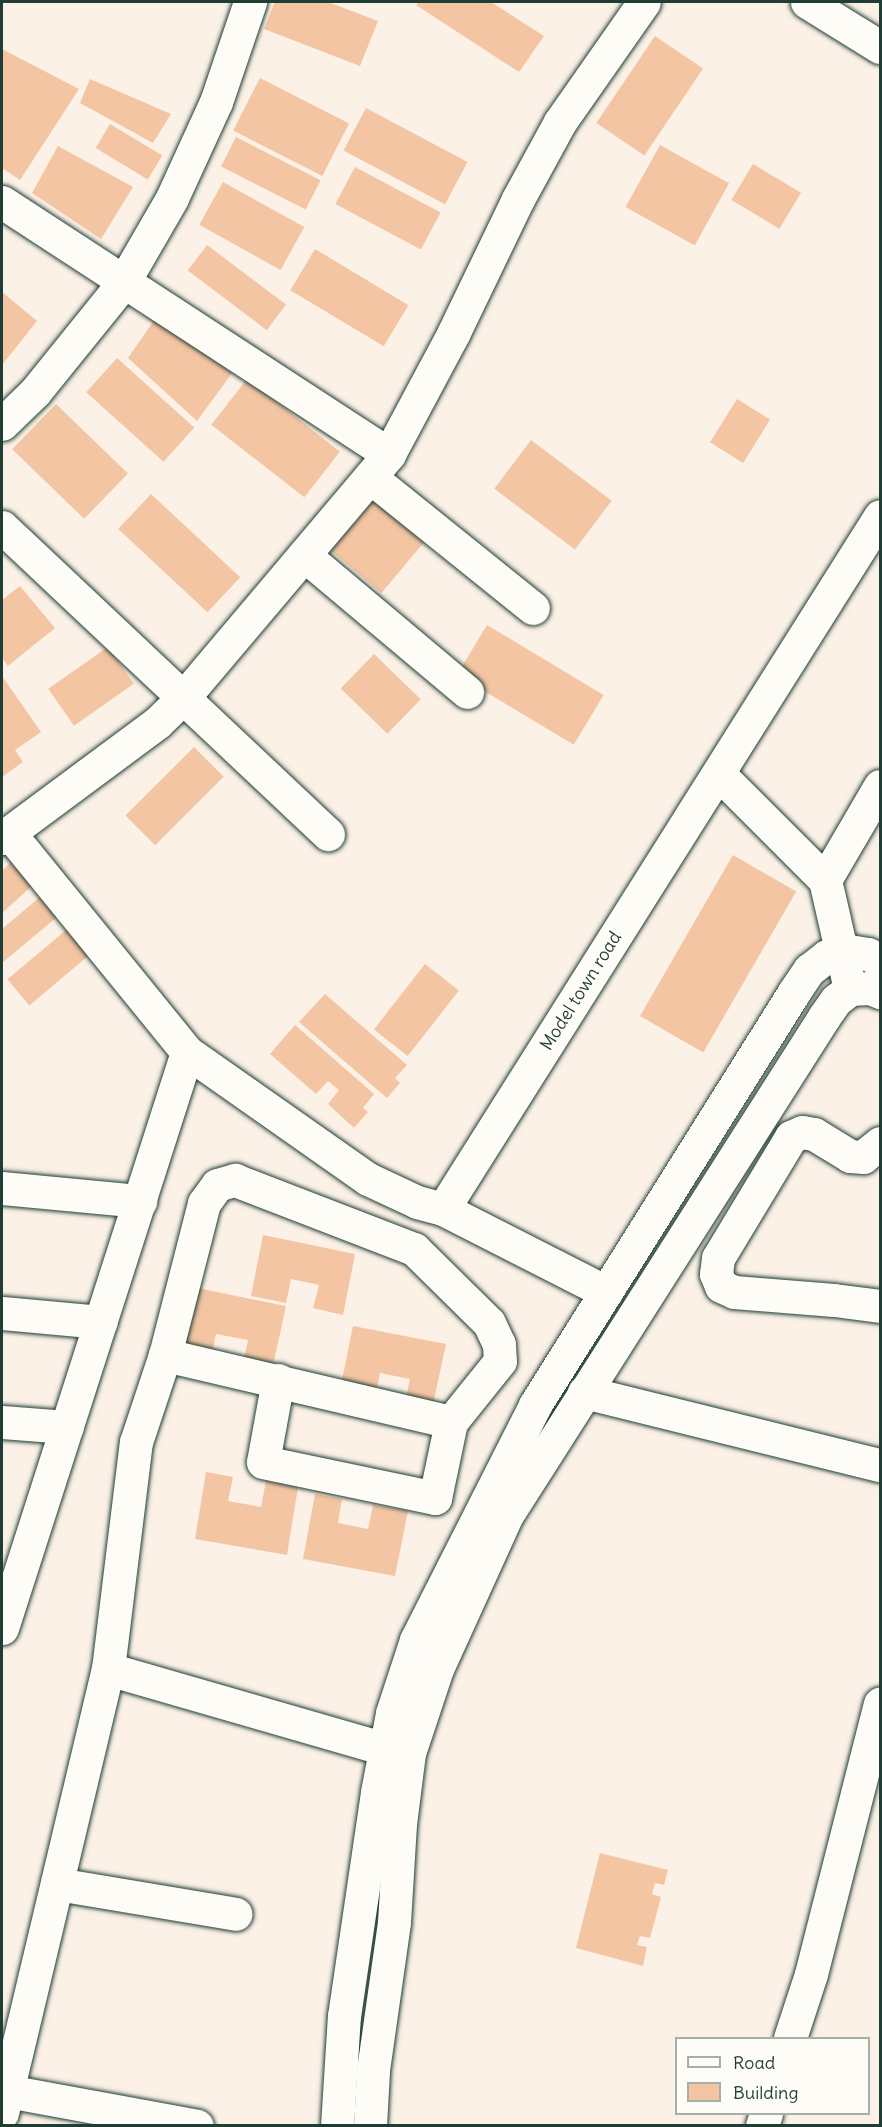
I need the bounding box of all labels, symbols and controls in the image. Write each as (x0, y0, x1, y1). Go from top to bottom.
street label: Model town road (536, 928, 626, 1054)
legend (675, 2037, 870, 2115)
text: Road (733, 2051, 775, 2074)
text: Building (733, 2081, 798, 2104)

